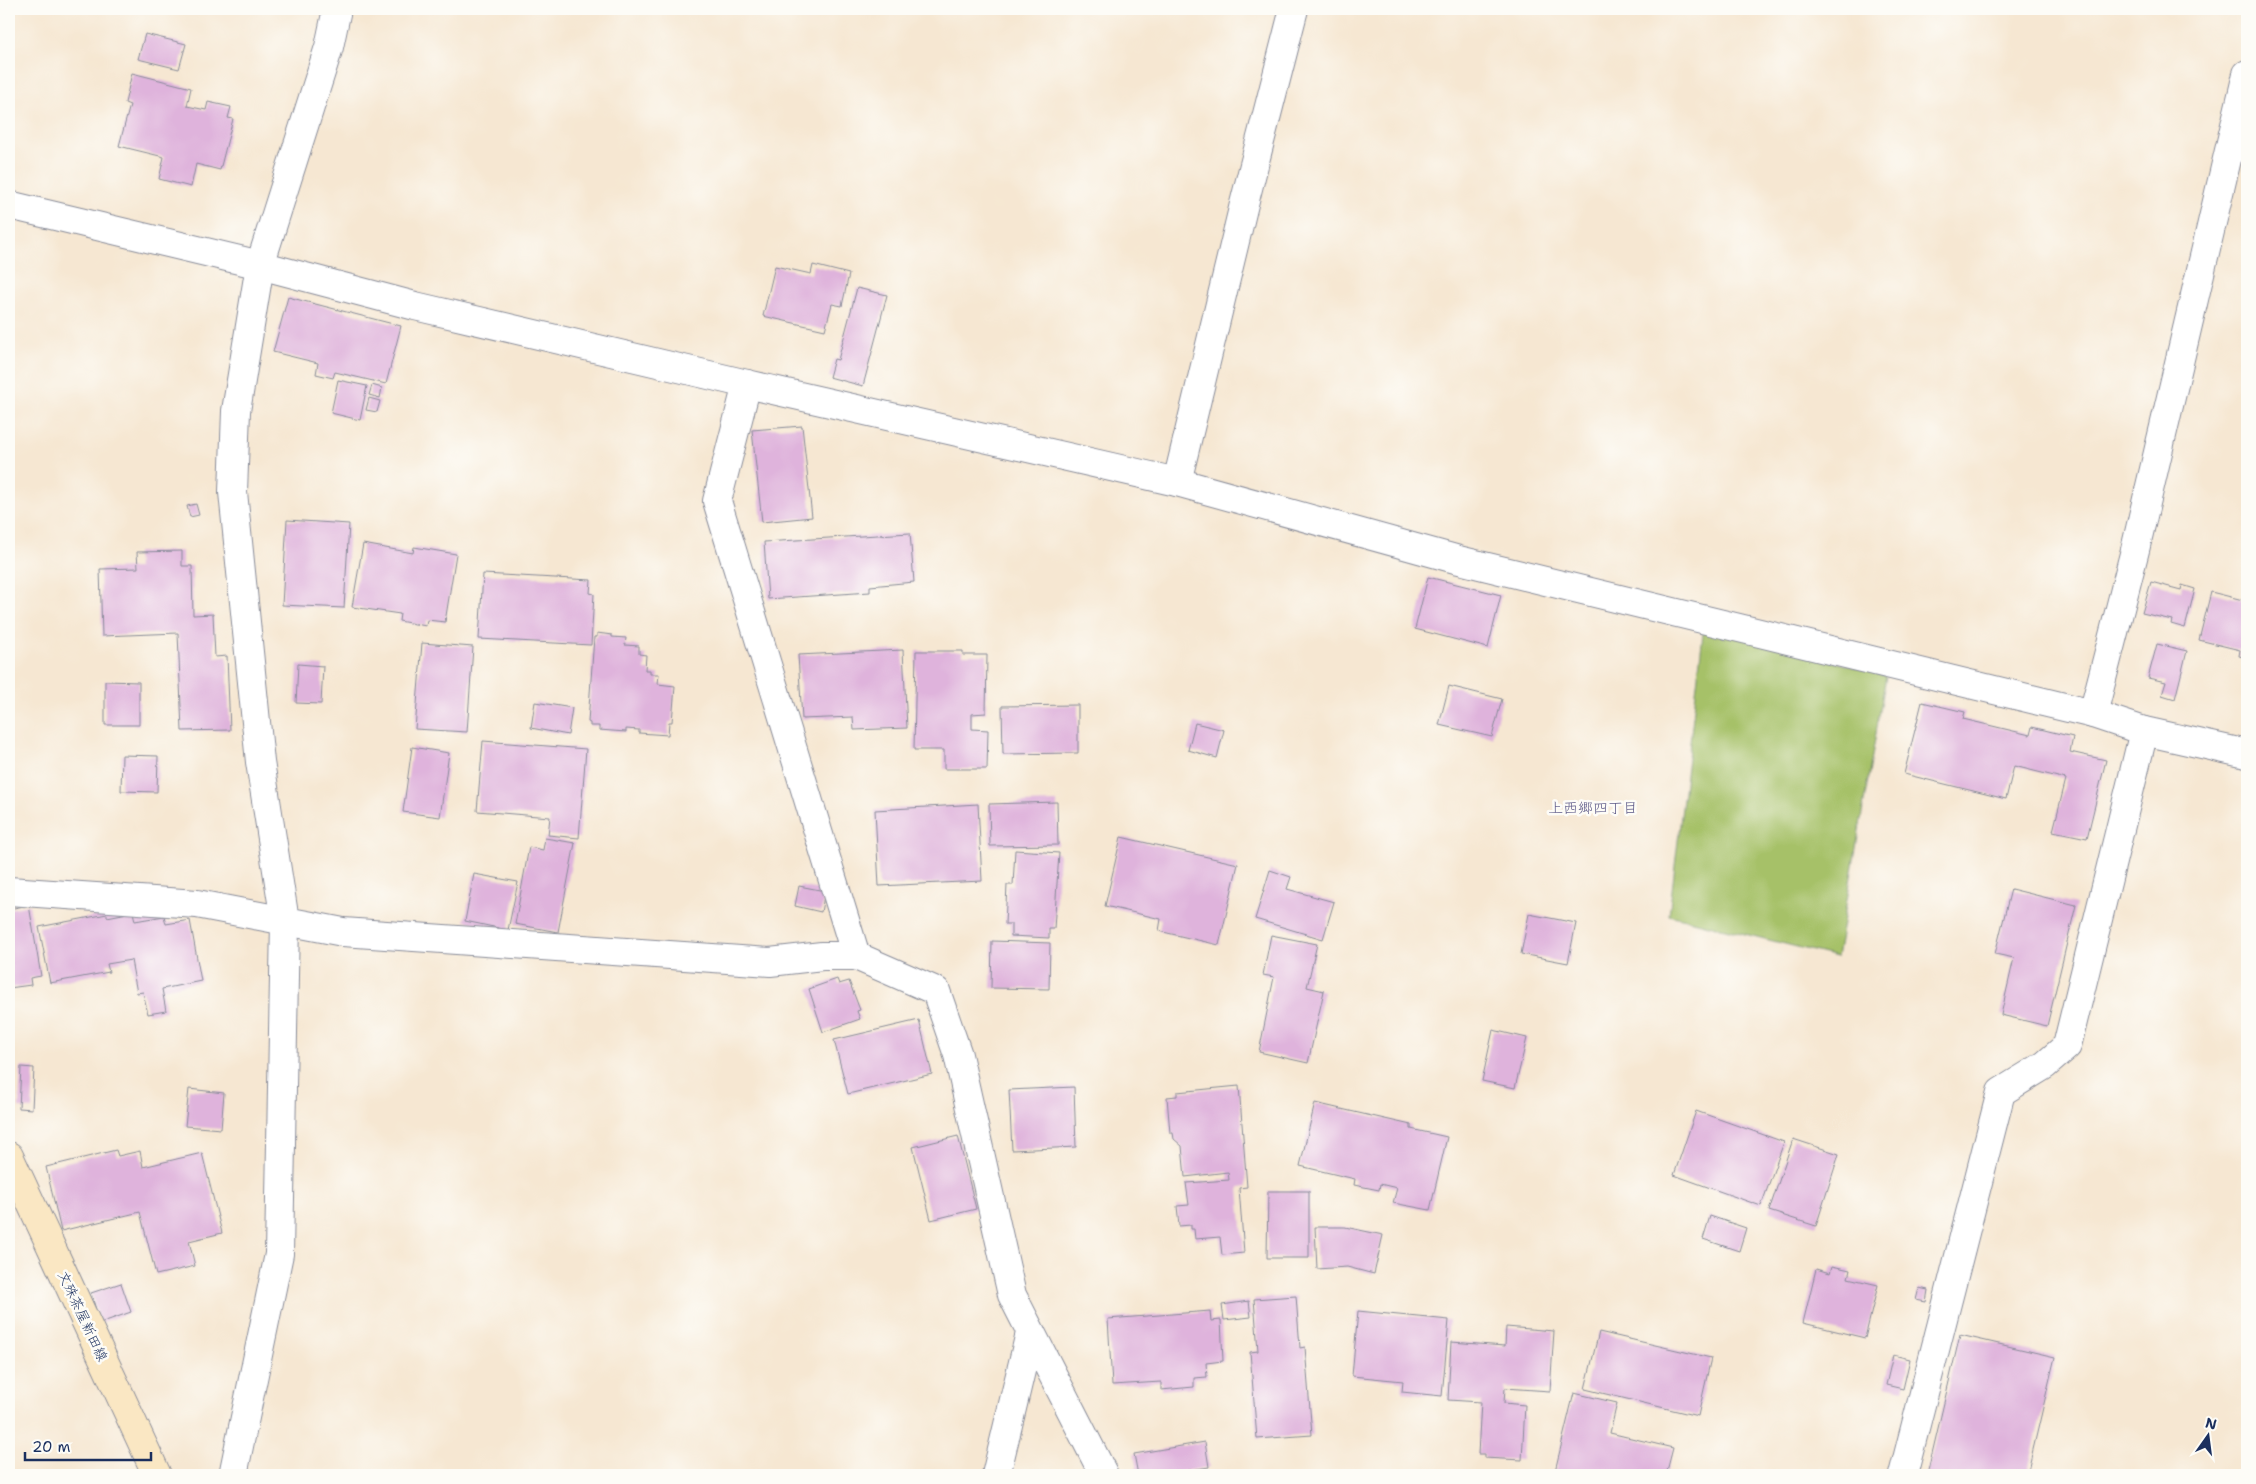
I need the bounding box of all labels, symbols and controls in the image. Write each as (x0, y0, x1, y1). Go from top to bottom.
district label: 上西郷四丁目 (1548, 798, 1638, 818)
street label: 文殊茶屋新田線 (54, 1268, 112, 1364)
north arrow (2184, 1412, 2234, 1462)
text: N (2204, 1413, 2219, 1433)
scale bar (25, 1429, 151, 1461)
text: 20 m (32, 1437, 71, 1457)

